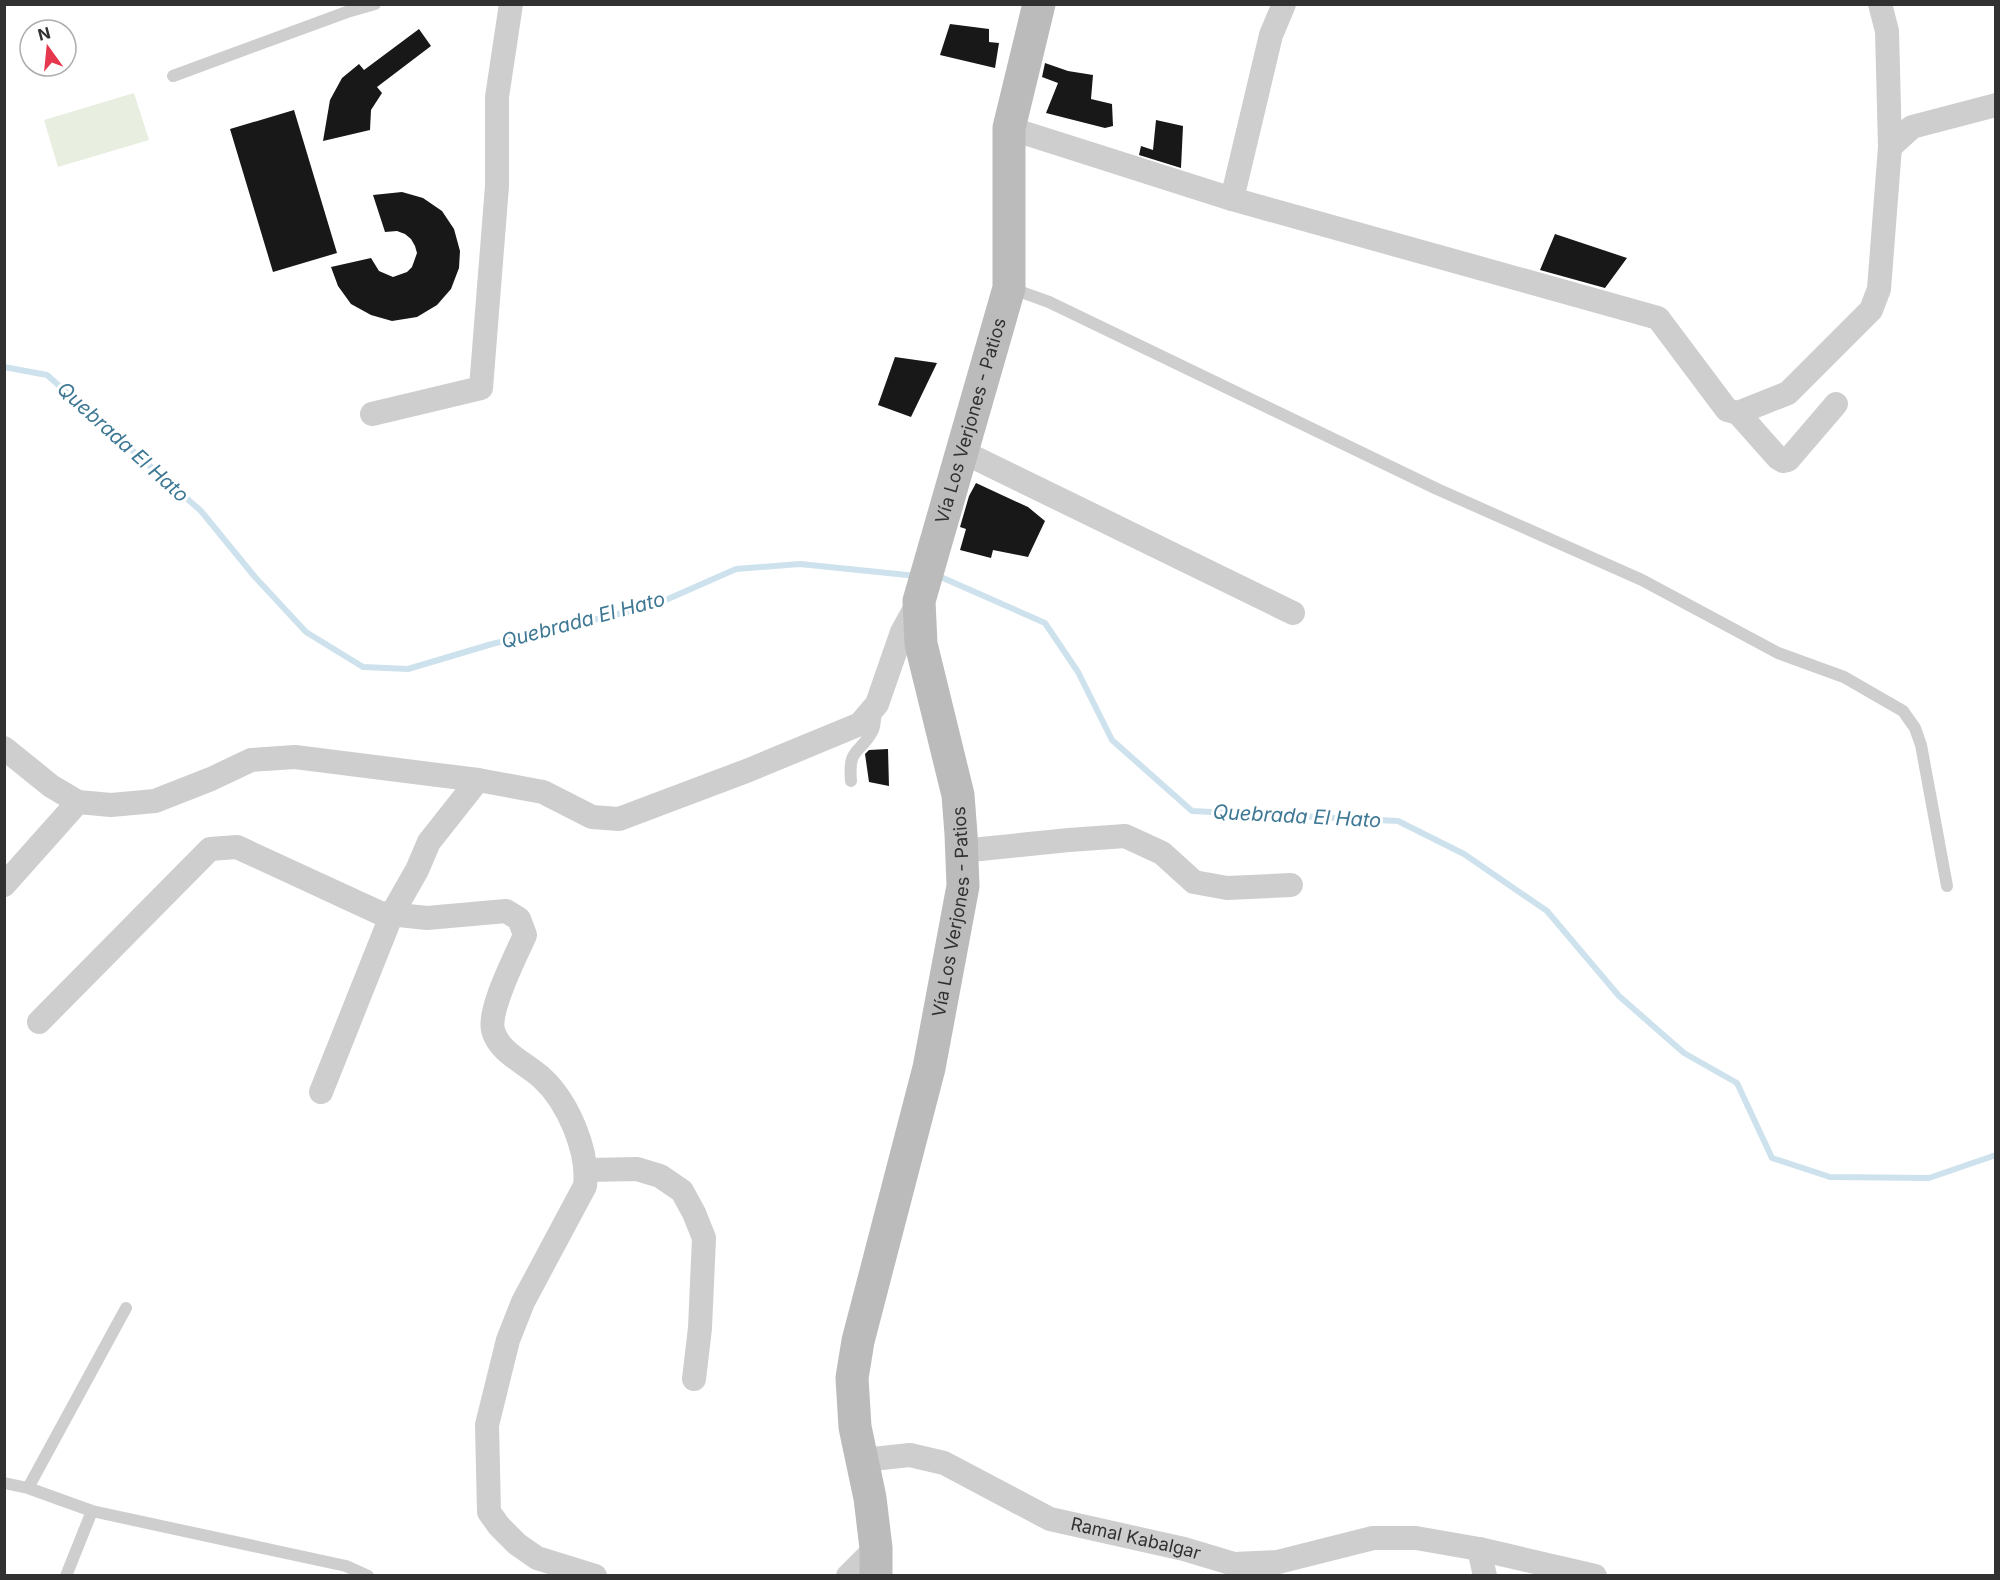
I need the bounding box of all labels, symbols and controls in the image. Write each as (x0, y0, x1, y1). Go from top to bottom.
north arrow (18, 18, 78, 78)
text: N (36, 22, 53, 45)
street label: Vía Los Verjones - Patios (931, 315, 1010, 526)
water label: Quebrada El Hato (52, 377, 194, 507)
water label: Quebrada El Hato (498, 587, 668, 653)
water label: Quebrada El Hato (1212, 800, 1382, 832)
street label: Vía Los Verjones - Patios (928, 806, 973, 1019)
street label: Ramal Kabalgar (1069, 1513, 1204, 1564)

